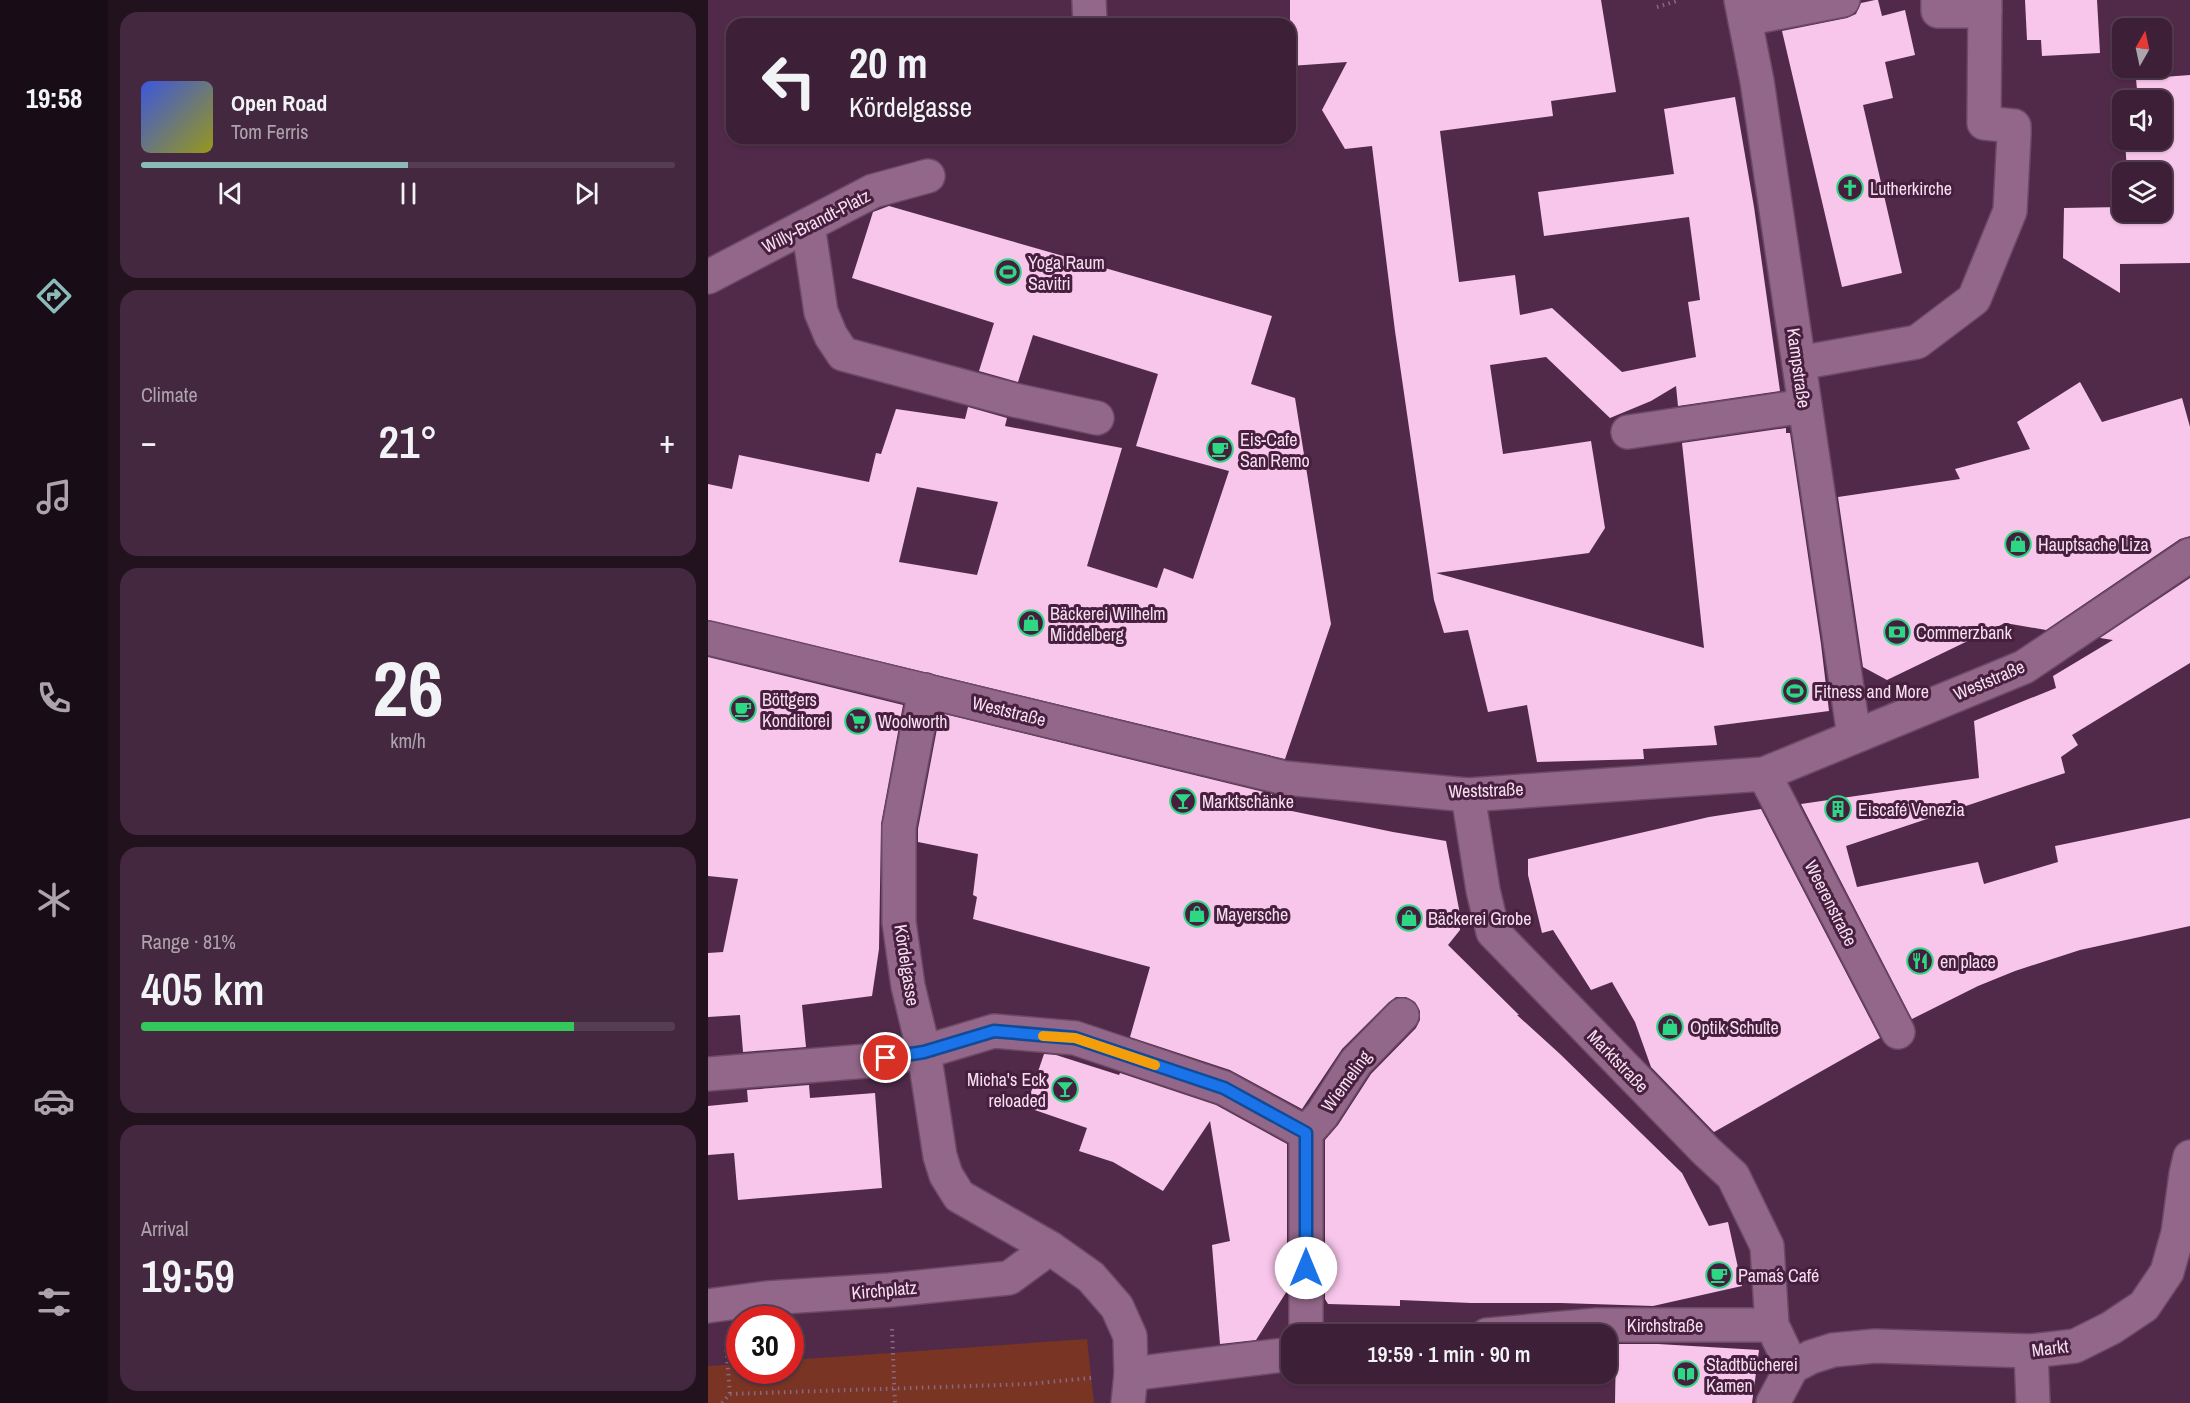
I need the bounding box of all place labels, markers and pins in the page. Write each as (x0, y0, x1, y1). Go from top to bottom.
church icon: Lutherkirche (1835, 173, 1865, 203)
place label: Lutherkirche (1870, 176, 1952, 201)
place label: Yoga Raum Savitri (1028, 250, 1105, 296)
sports icon: Yoga Raum Savitri (993, 257, 1023, 287)
place label: Eis-Cafe San Remo (1240, 427, 1310, 473)
cafe icon: Eis-Cafe San Remo (1205, 434, 1235, 464)
shop icon: Hauptsache Liza (2003, 529, 2033, 559)
place label: Hauptsache Liza (2038, 532, 2149, 557)
place label: Bäckerei Wilhelm Middelberg (1050, 601, 1166, 647)
shop icon: Bäckerei Wilhelm Middelberg (1016, 608, 1046, 638)
bank icon: Commerzbank (1882, 617, 1912, 647)
place label: Commerzbank (1916, 620, 2013, 645)
sports icon: Fitness and More (1780, 676, 1810, 706)
place label: Fitness and More (1814, 679, 1929, 704)
place label: Böttgers Konditorei (762, 687, 830, 733)
cafe icon: Böttgers Konditorei (728, 694, 758, 724)
supermarket icon: Woolworth (843, 706, 873, 736)
place label: Woolworth (878, 709, 947, 734)
bar icon: Marktschänke (1168, 786, 1198, 816)
place label: Marktschänke (1202, 789, 1294, 814)
building icon: Eiscafé Venezia (1823, 794, 1853, 824)
place label: Eiscafé Venezia (1858, 797, 1965, 822)
shop icon: Mayersche (1182, 899, 1212, 929)
place label: Mayersche (1216, 902, 1288, 927)
shop icon: Bäckerei Grobe (1394, 903, 1424, 933)
place label: Bäckerei Grobe (1428, 906, 1531, 931)
restaurant icon: en place (1905, 946, 1935, 976)
place label: en place (1940, 949, 1996, 974)
shop icon: Optik Schulte (1655, 1012, 1685, 1042)
place label: Optik Schulte (1690, 1015, 1779, 1040)
pin (860, 1032, 911, 1083)
place label: Micha's Eck reloaded (967, 1067, 1047, 1113)
bar icon: Micha's Eck reloaded (1050, 1074, 1080, 1104)
cafe icon: Pama´s Café (1704, 1260, 1734, 1290)
place label: Pama´s Café (1738, 1263, 1819, 1288)
place label: Stadtbücherei Kamen (1706, 1352, 1798, 1398)
library icon: Stadtbücherei Kamen (1671, 1359, 1701, 1389)

